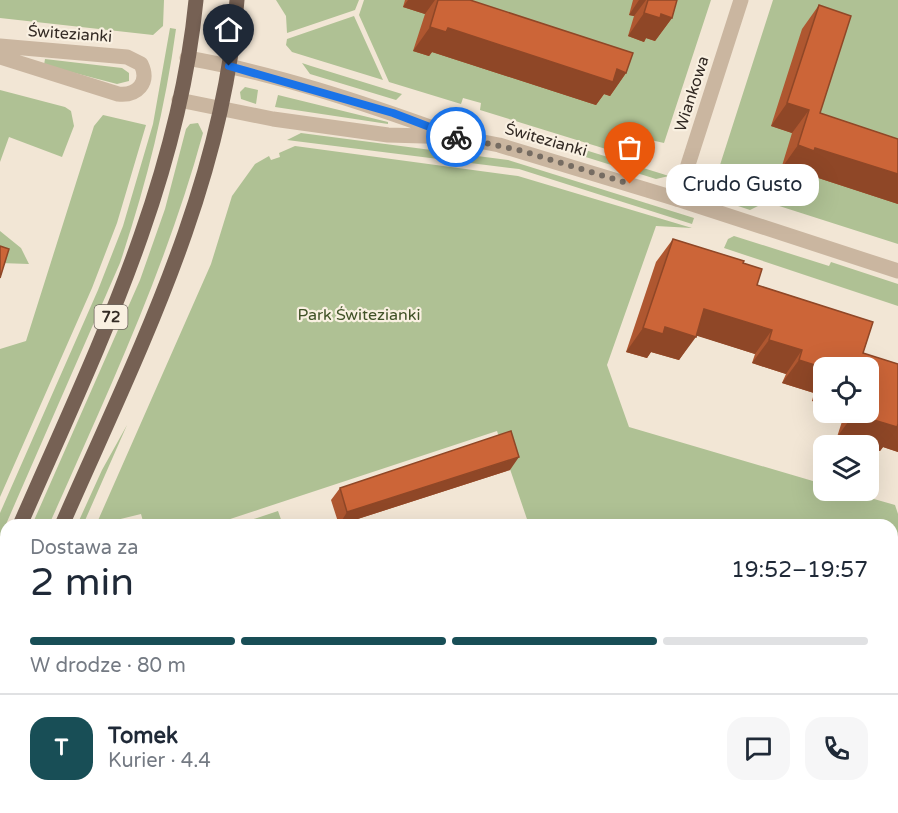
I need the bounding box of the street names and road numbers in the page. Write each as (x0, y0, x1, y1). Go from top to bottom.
street label: Świtezianki (27, 21, 113, 47)
street label: Wiankowa (670, 54, 714, 134)
street label: Świtezianki (503, 119, 589, 161)
road number: 72 (94, 305, 128, 329)

